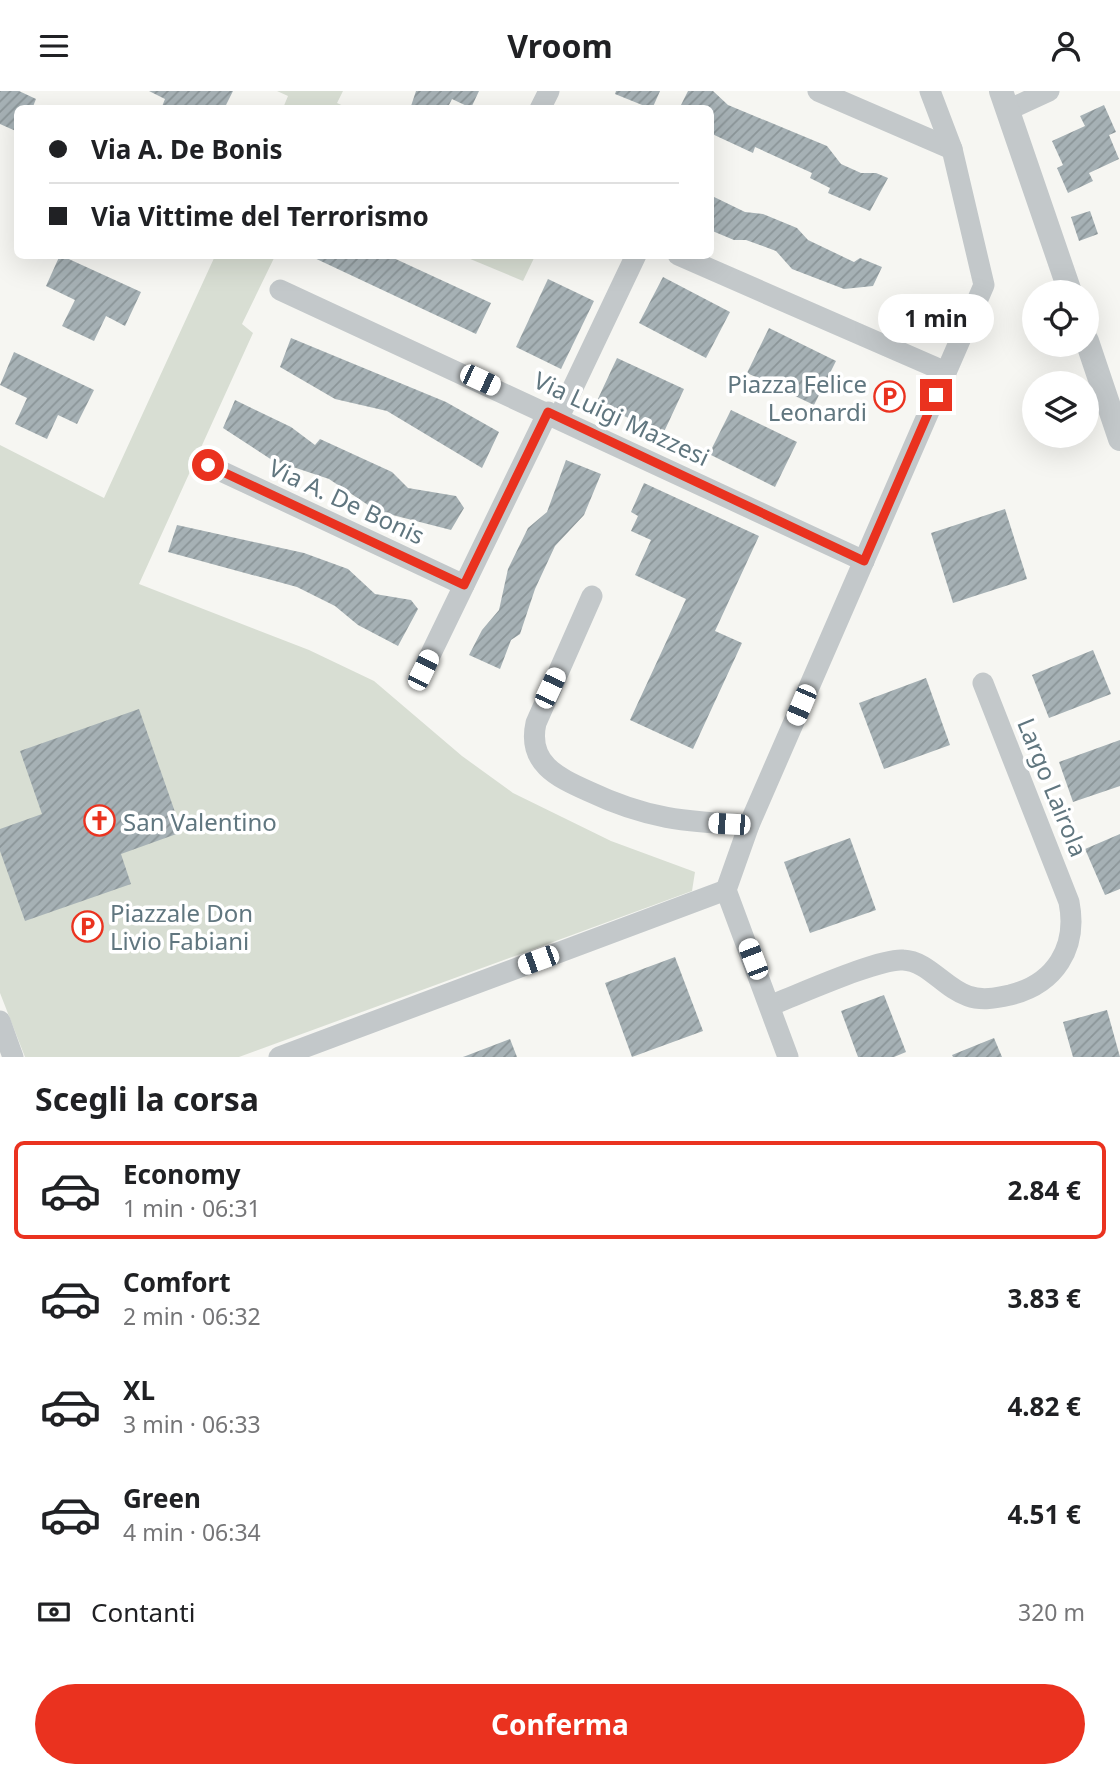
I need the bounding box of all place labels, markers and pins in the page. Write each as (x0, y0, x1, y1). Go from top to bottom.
place label: Piazza Felice Leonardi (727, 367, 867, 428)
parking icon: Piazza Felice Leonardi (873, 380, 907, 414)
church icon: San Valentino (83, 804, 117, 838)
place label: San Valentino (123, 805, 277, 838)
place label: Piazzale Don Livio Fabiani (110, 896, 253, 957)
parking icon: Piazzale Don Livio Fabiani (70, 909, 104, 943)

